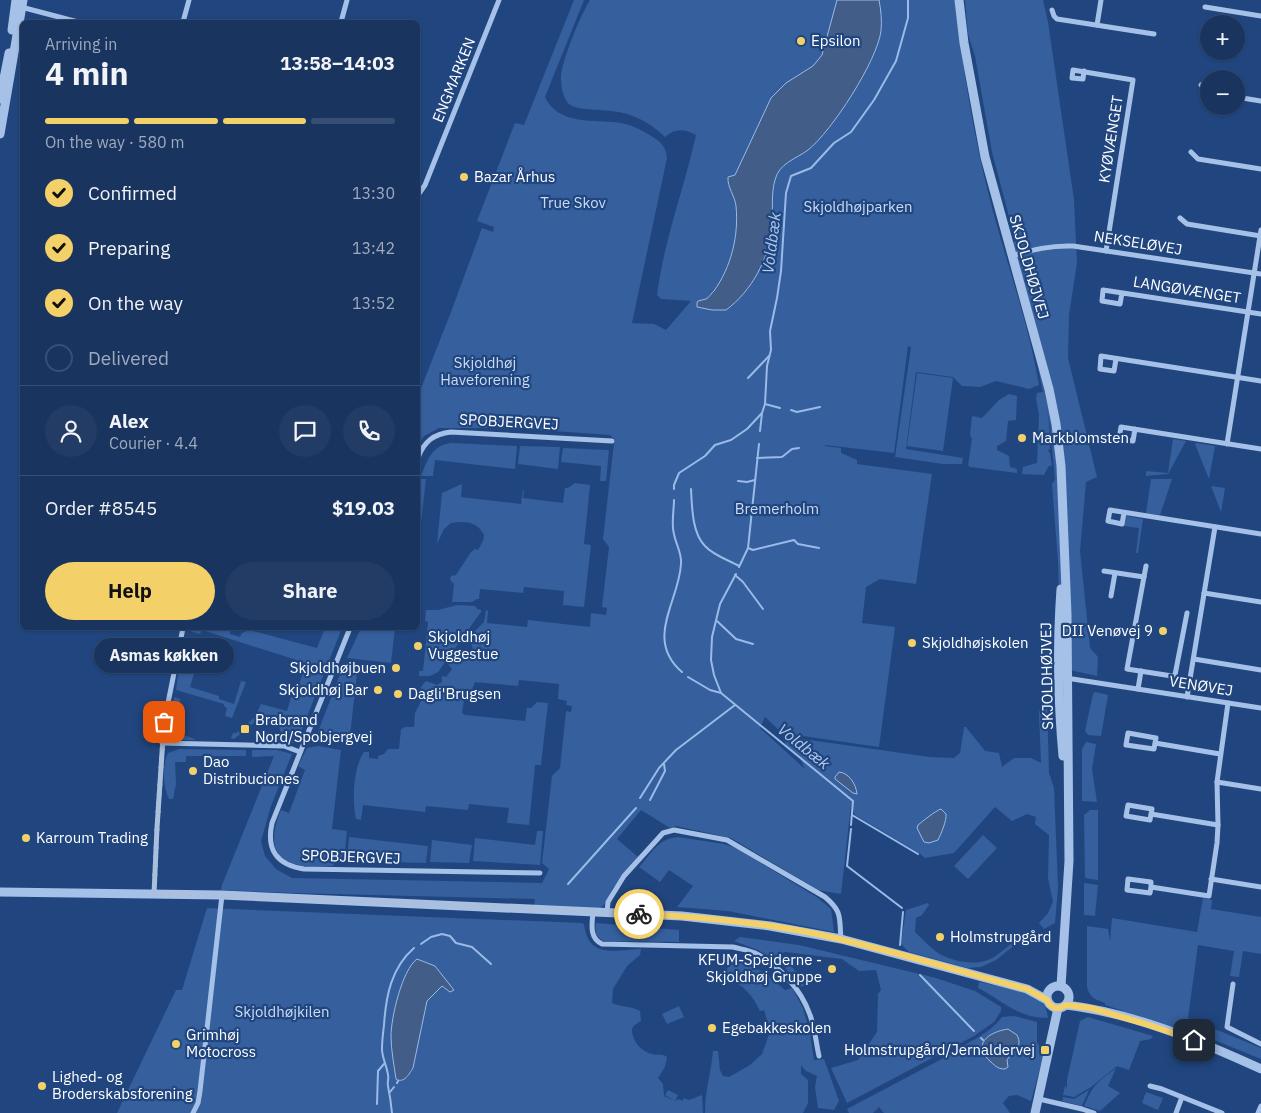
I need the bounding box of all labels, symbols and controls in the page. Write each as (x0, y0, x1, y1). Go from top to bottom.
map controls (1200, 15, 1245, 115)
button: + (1200, 15, 1245, 60)
place label: Epsilon (811, 31, 861, 50)
text: Arriving in (45, 34, 117, 54)
street label: ENGMARKEN (428, 35, 479, 125)
marker: Epsilon (795, 35, 807, 47)
text: 13:58–14:03 (280, 51, 395, 75)
text: 4 min (45, 52, 129, 94)
button: − (1200, 70, 1245, 115)
street label: KYØVÆNGET (1094, 93, 1127, 184)
text: On the way · 580 m (45, 132, 184, 152)
place label: Bazar Århus (474, 167, 555, 186)
marker: Bazar Århus (458, 171, 470, 183)
icon: check (45, 179, 73, 207)
text: Confirmed (88, 181, 177, 205)
text: 13:30 (352, 183, 395, 203)
park label: True Skov (540, 193, 606, 212)
park label: Skjoldhøjparken (804, 197, 912, 216)
water label: Voldbæk (757, 210, 785, 275)
street label: SKJOLDHØJVEJ (1005, 212, 1053, 321)
street label: NEKSELØVEJ (1093, 226, 1184, 259)
icon: check (45, 234, 73, 262)
text: Preparing (88, 236, 170, 260)
text: 13:42 (352, 238, 395, 258)
street label: LANGØVÆNGET (1132, 272, 1243, 307)
icon: check (45, 289, 73, 317)
text: On the way (88, 291, 183, 315)
text: 13:52 (352, 293, 395, 313)
text: Delivered (88, 346, 169, 370)
park label: Skjoldhøj Haveforening (440, 353, 530, 389)
button: person (45, 405, 97, 457)
button: chat (279, 405, 331, 457)
button: phone (343, 405, 395, 457)
text: Alex (109, 409, 149, 433)
street label: SPOBJERGVEJ (459, 409, 559, 434)
place label: Markblomsten (1032, 428, 1129, 447)
marker: Markblomsten (1016, 432, 1028, 444)
text: Courier · 4.4 (109, 433, 198, 453)
text: Order #8545 (45, 496, 157, 520)
text: $19.03 (332, 496, 395, 520)
park label: Bremerholm (735, 499, 819, 518)
button: Help (45, 562, 215, 620)
button: Share (225, 562, 395, 620)
place label: DII Venøvej 9 (1062, 621, 1153, 640)
street label: SKJOLDHØJVEJ (1036, 622, 1057, 730)
marker: DII Venøvej 9 (1157, 625, 1169, 637)
place label: Skjoldhøj Vuggestue (428, 627, 499, 663)
place label: Skjoldhøjskolen (922, 633, 1029, 652)
callout: Asmas køkken (94, 637, 234, 672)
marker: Skjoldhøjskolen (906, 637, 918, 649)
marker: Skjoldhøj Vuggestue (412, 640, 424, 652)
text: Asmas køkken (110, 645, 218, 665)
place label: Skjoldhøjbuen (290, 658, 386, 677)
marker: Skjoldhøjbuen (390, 662, 402, 674)
street label: VENØVEJ (1168, 671, 1234, 700)
place label: Skjoldhøj Bar (279, 680, 368, 699)
marker: Skjoldhøj Bar (372, 684, 384, 696)
place label: Dagli'Brugsen (408, 684, 501, 703)
marker: Dagli'Brugsen (392, 688, 404, 700)
pin (143, 701, 185, 743)
icon: bag (150, 708, 178, 736)
place label: Brabrand Nord/Spobjergvej (255, 710, 372, 746)
water label: Voldbæk (774, 719, 835, 774)
marker: Brabrand Nord/Spobjergvej (239, 723, 251, 735)
place label: Dao Distribuciones (203, 752, 300, 788)
marker: Dao Distribuciones (187, 765, 199, 777)
place label: Karroum Trading (36, 828, 148, 847)
marker: Karroum Trading (20, 832, 32, 844)
street label: SPOBJERGVEJ (301, 845, 401, 868)
courier (614, 889, 664, 939)
icon: bike (625, 900, 653, 928)
place label: Holmstrupgård (950, 927, 1051, 946)
marker: Holmstrupgård (934, 931, 946, 943)
place label: KFUM-Spejderne - Skjoldhøj Gruppe (698, 950, 822, 986)
marker: KFUM-Spejderne - Skjoldhøj Gruppe (826, 963, 838, 975)
park label: Skjoldhøjkilen (235, 1002, 329, 1021)
place label: Egebakkeskolen (722, 1018, 831, 1037)
pin (1173, 1019, 1215, 1061)
marker: Egebakkeskolen (706, 1022, 718, 1034)
place label: Grimhøj Motocross (186, 1025, 256, 1061)
icon: home (1180, 1026, 1208, 1054)
marker: Grimhøj Motocross (170, 1038, 182, 1050)
place label: Holmstrupgård/Jernaldervej (844, 1040, 1035, 1059)
marker: Holmstrupgård/Jernaldervej (1039, 1044, 1051, 1056)
place label: Lighed- og Broderskabsforening (52, 1067, 193, 1103)
marker: Lighed- og Broderskabsforening (36, 1080, 48, 1092)

